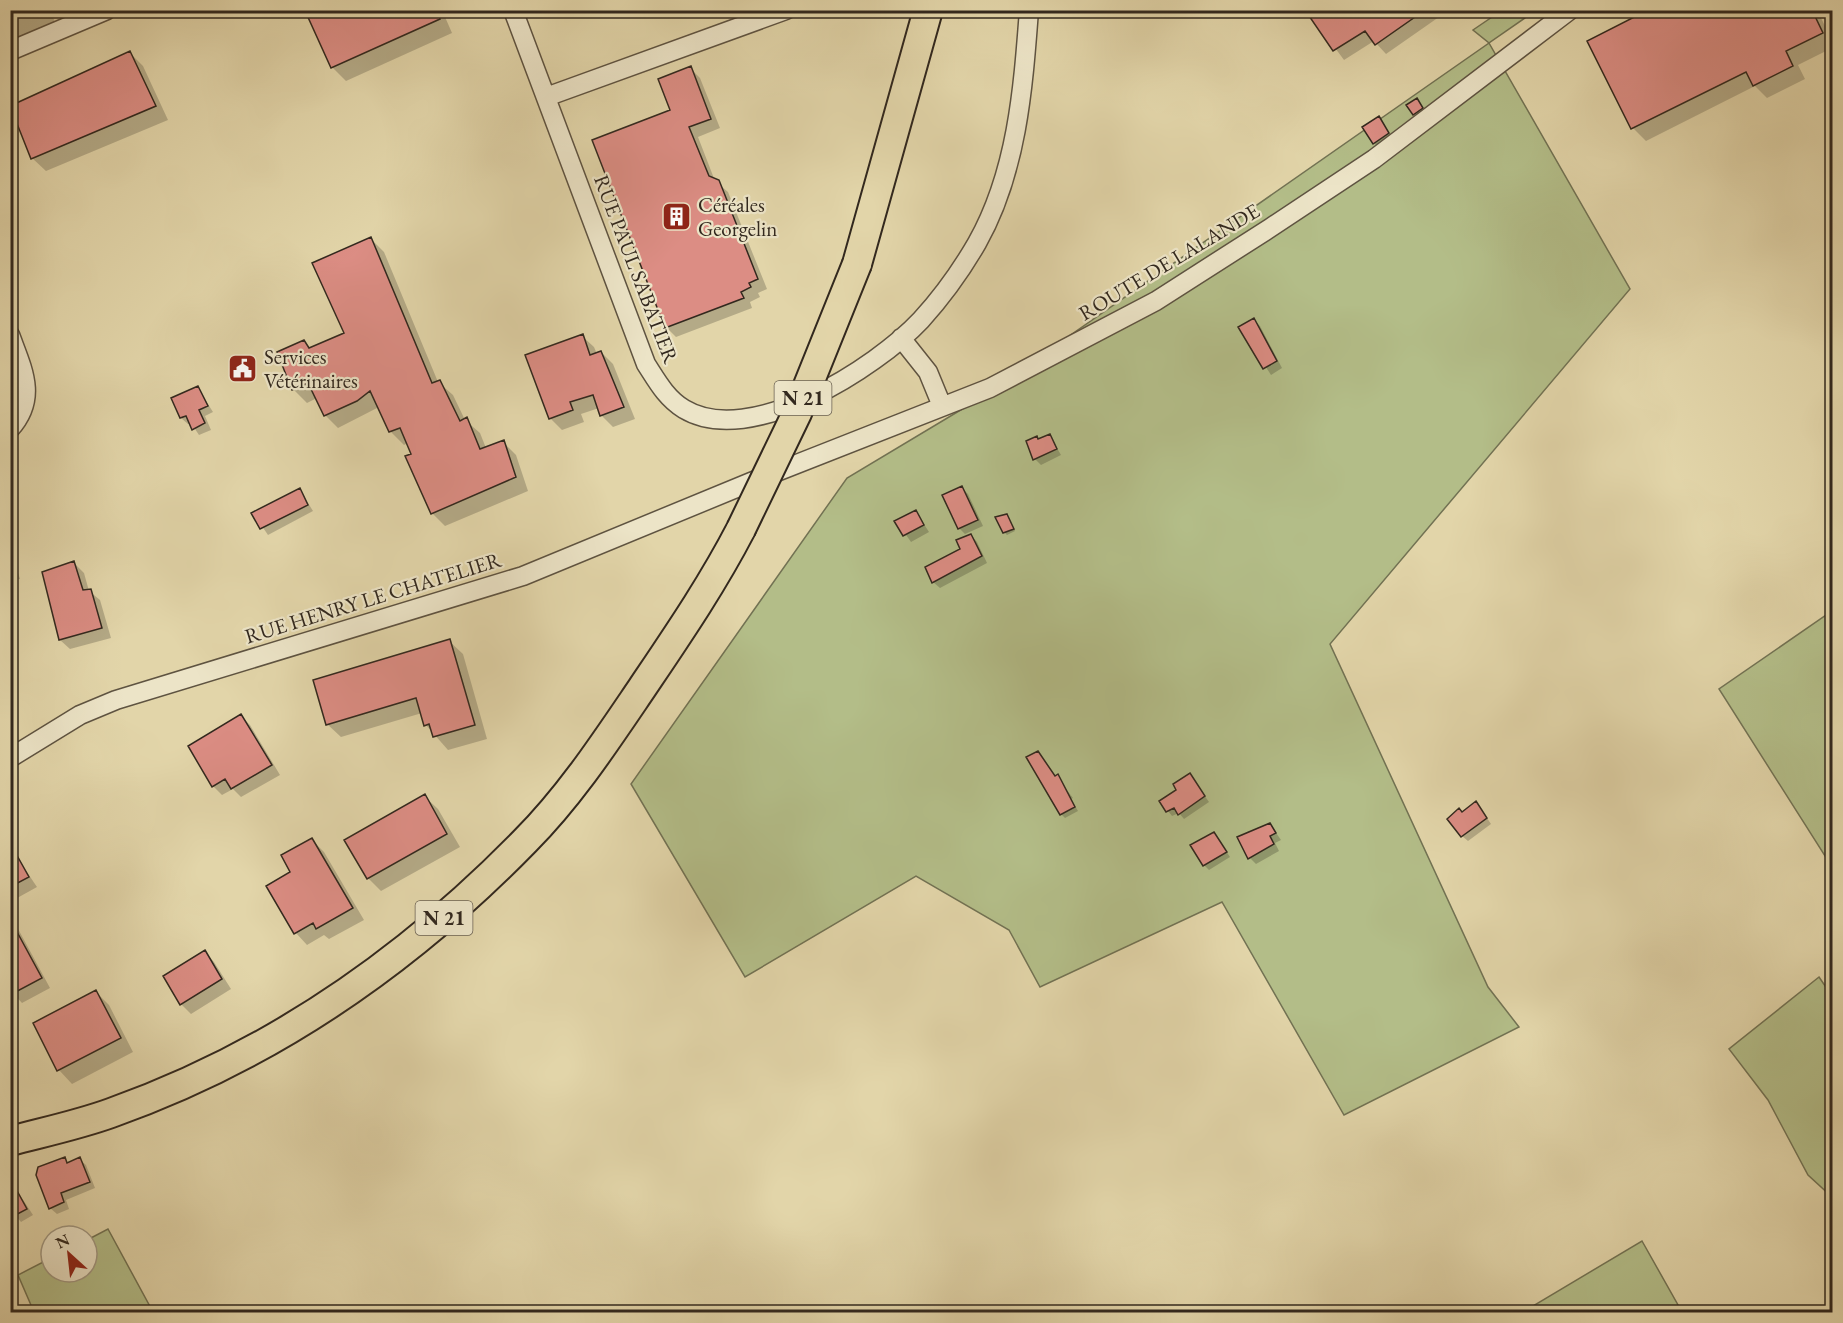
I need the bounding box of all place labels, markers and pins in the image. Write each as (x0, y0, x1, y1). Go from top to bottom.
place label: Céréales Georgelin (698, 191, 777, 242)
building icon: Céréales Georgelin (661, 201, 693, 233)
place label: Services Vétérinaires (264, 343, 358, 394)
public building icon: Services Vétérinaires (227, 353, 259, 385)

